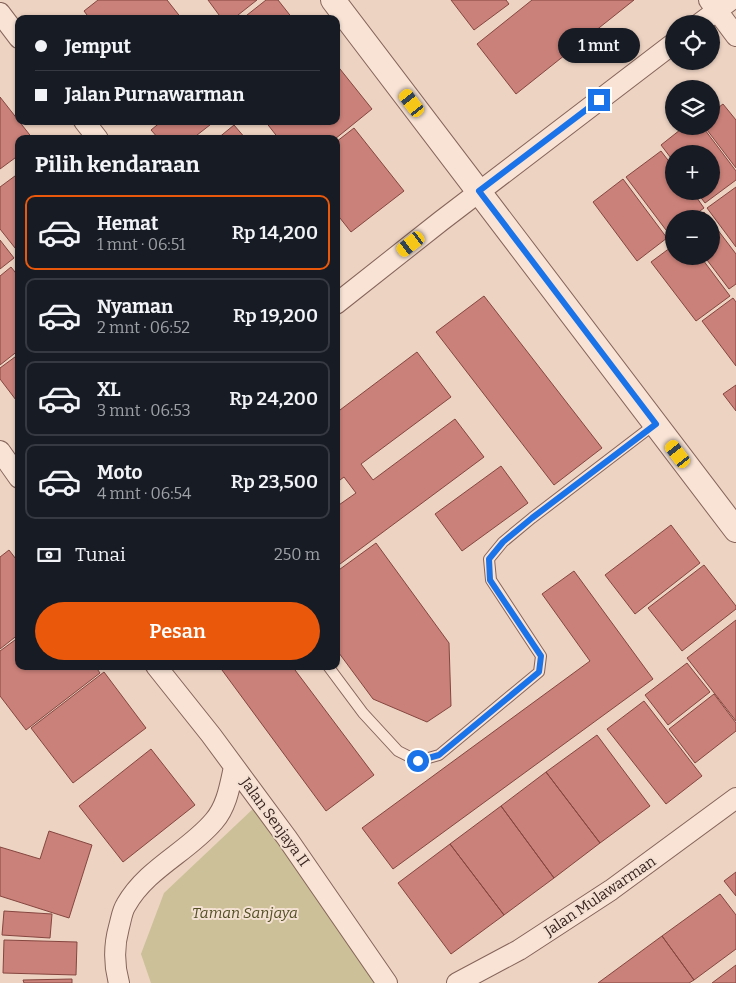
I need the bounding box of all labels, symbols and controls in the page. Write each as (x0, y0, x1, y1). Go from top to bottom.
map controls (665, 15, 720, 265)
button: locate (665, 15, 720, 70)
callout: 1 mnt (558, 28, 640, 62)
text: Jemput (65, 35, 131, 58)
text: 1 mnt (578, 36, 620, 55)
button: layers (665, 80, 720, 135)
text: Jalan Purnawarman (65, 83, 245, 106)
car (396, 87, 427, 119)
route end (588, 89, 610, 111)
button: + (665, 145, 720, 200)
text: Pilih kendaraan (35, 151, 200, 178)
icon: car (37, 210, 82, 255)
button: − (665, 210, 720, 265)
text: Hemat (97, 212, 159, 235)
text: Rp 14,200 (232, 221, 318, 244)
car (394, 229, 427, 259)
text: 1 mnt · 06:51 (97, 235, 186, 254)
icon: car (37, 293, 82, 338)
text: Nyaman (97, 295, 173, 318)
text: Rp 19,200 (233, 304, 318, 327)
text: 2 mnt · 06:52 (97, 318, 190, 337)
icon: car (37, 376, 82, 421)
text: XL (97, 378, 121, 401)
text: Rp 24,200 (229, 387, 318, 410)
text: 3 mnt · 06:53 (97, 401, 191, 420)
car (662, 438, 693, 470)
icon: car (37, 459, 82, 504)
text: Moto (97, 461, 143, 484)
text: Rp 23,500 (231, 470, 318, 493)
text: 4 mnt · 06:54 (97, 484, 191, 503)
icon: cash (35, 541, 63, 569)
text: Tunai (75, 543, 126, 566)
text: 250 m (274, 545, 320, 564)
button: Pesan (35, 602, 320, 660)
route start (407, 750, 429, 772)
street label: Jalan Senjaya II (236, 773, 313, 870)
street label: Jalan Mulawarman (540, 852, 660, 941)
park label: Taman Sanjaya (192, 904, 298, 922)

